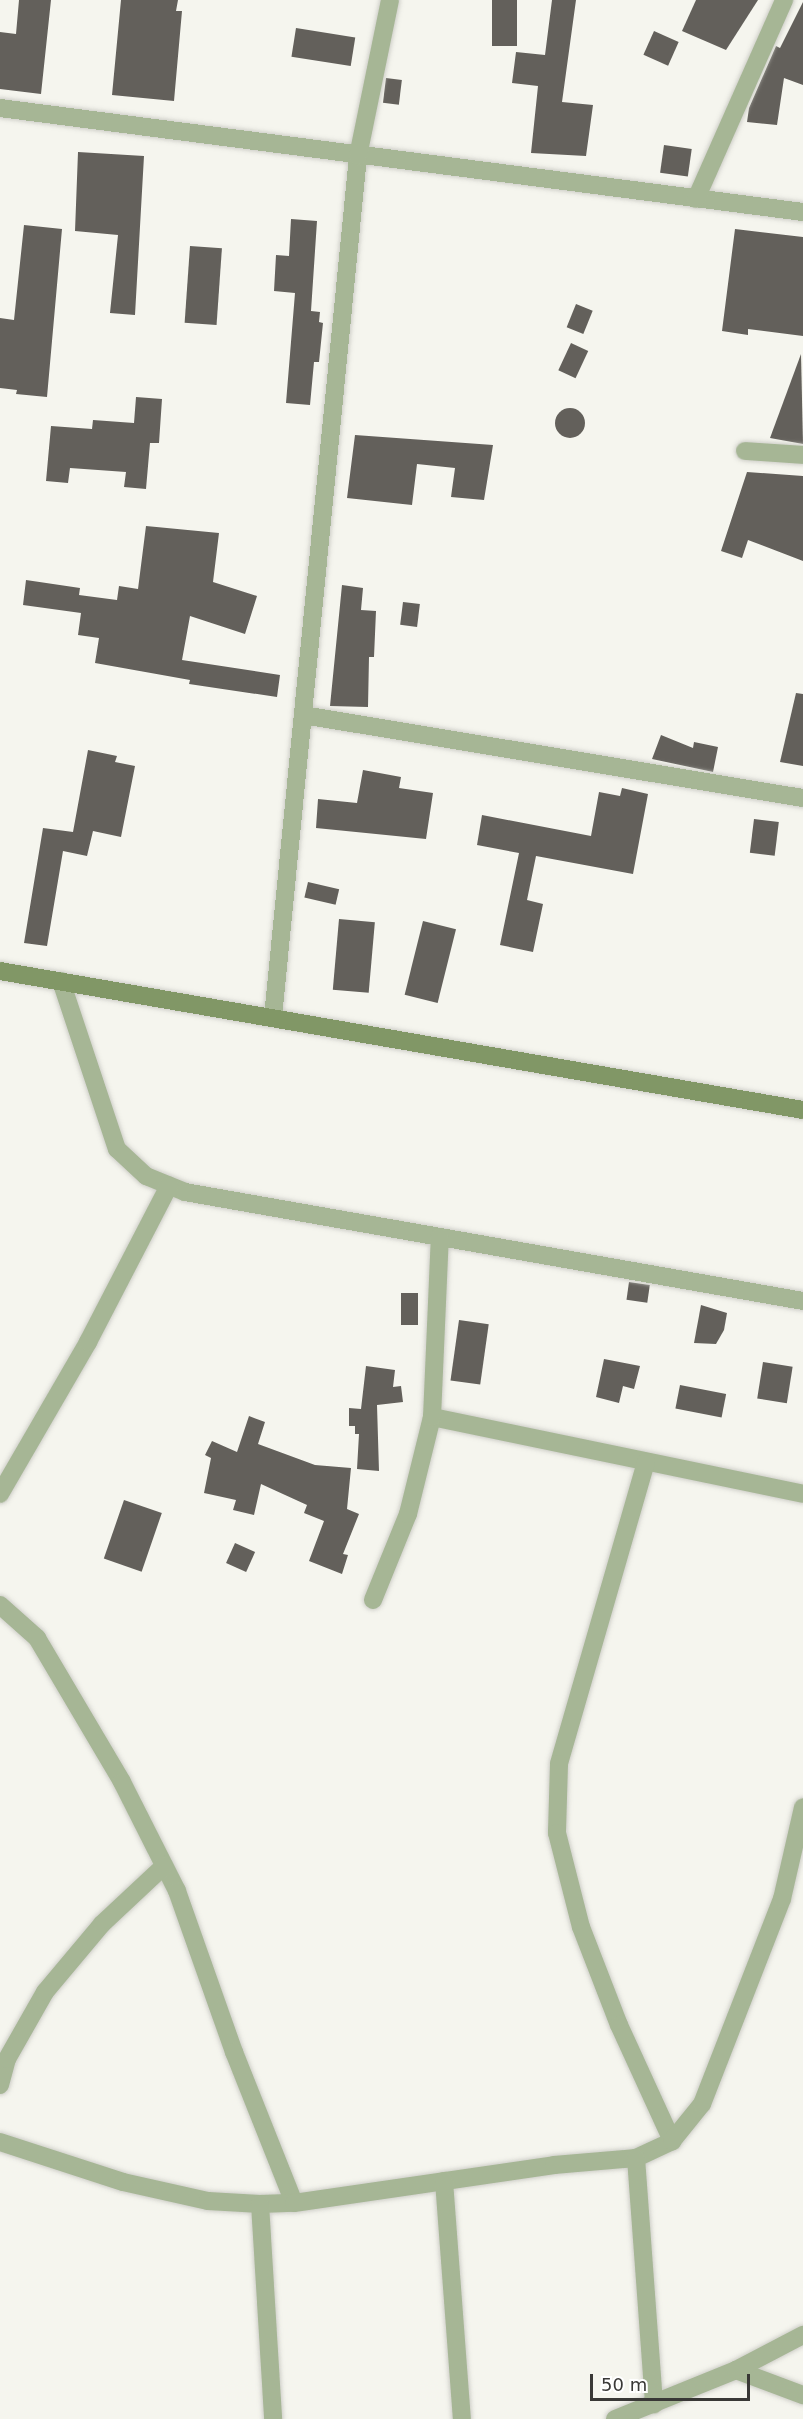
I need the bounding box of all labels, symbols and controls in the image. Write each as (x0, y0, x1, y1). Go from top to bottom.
scale bar (593, 2362, 754, 2400)
text: 50 m (601, 2374, 647, 2395)

